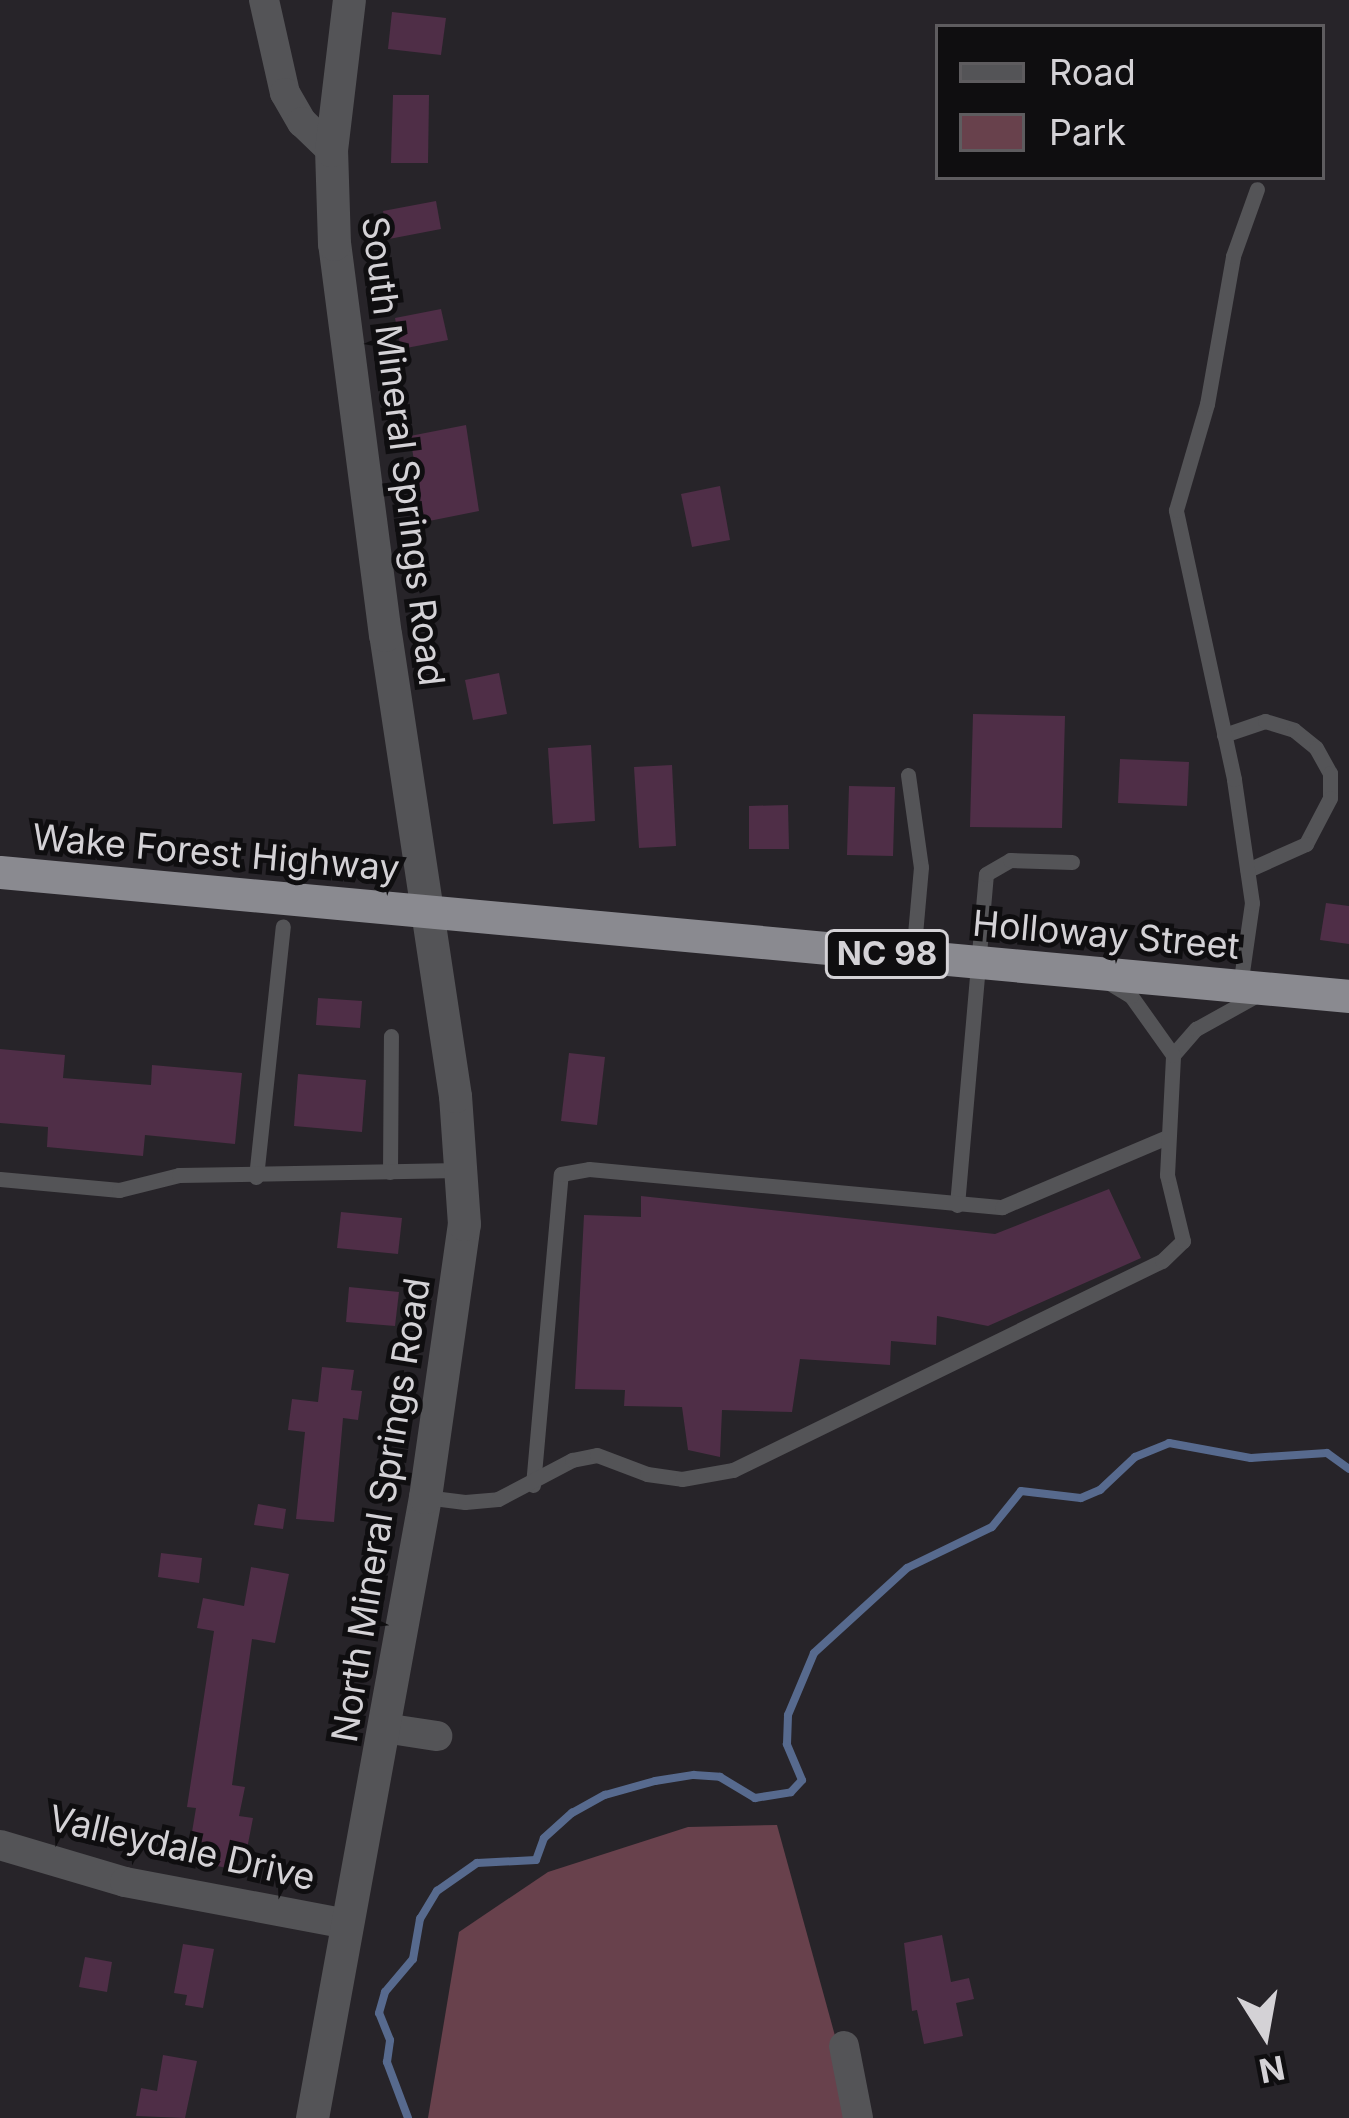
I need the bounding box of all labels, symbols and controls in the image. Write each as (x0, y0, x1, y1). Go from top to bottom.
legend (935, 24, 1325, 180)
text: Road (1049, 50, 1136, 94)
text: Park (1049, 110, 1126, 154)
street label: South Mineral Springs Road (353, 214, 453, 688)
street label: Wake Forest Highway (31, 815, 401, 891)
street label: Holloway Street (971, 902, 1241, 968)
road number: NC 98 (824, 927, 950, 981)
street label: North Mineral Springs Road (323, 1275, 439, 1745)
street label: Valleydale Drive (45, 1796, 319, 1900)
north arrow (1205, 1974, 1325, 2094)
text: N (1256, 2047, 1288, 2091)

